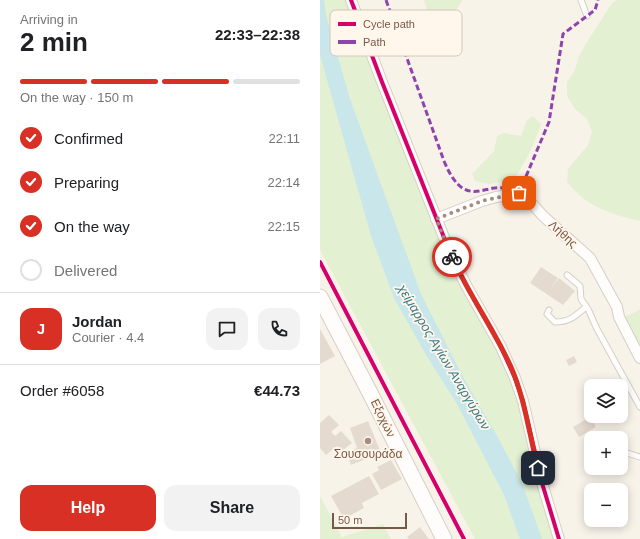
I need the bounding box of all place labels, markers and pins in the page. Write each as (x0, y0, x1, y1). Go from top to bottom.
pin (502, 176, 536, 210)
marker: Σουσουράδα (363, 436, 373, 446)
place label: Σουσουράδα (334, 447, 402, 461)
pin (521, 451, 555, 485)

